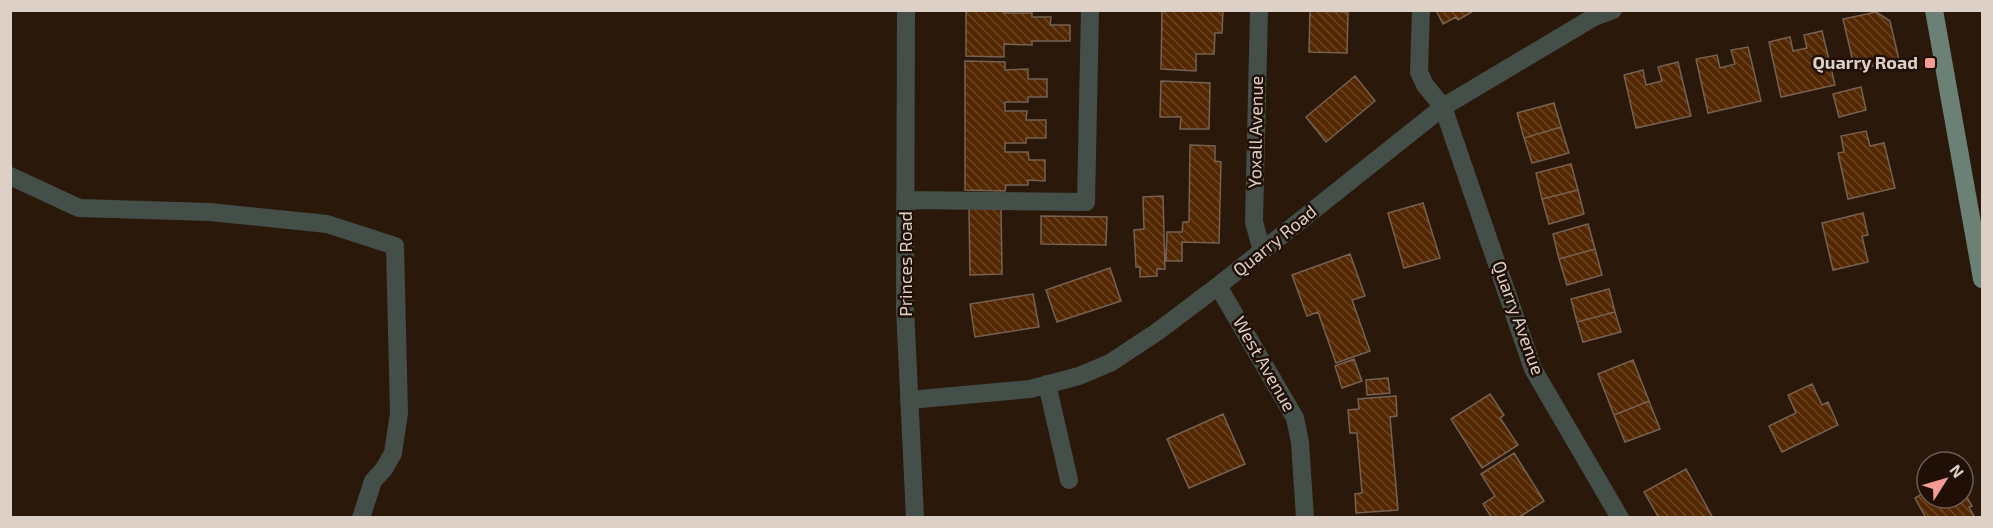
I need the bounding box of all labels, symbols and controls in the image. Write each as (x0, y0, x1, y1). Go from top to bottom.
place label: Quarry Road (1812, 51, 1918, 73)
marker: Quarry Road (1923, 56, 1937, 70)
street label: Yoxall Avenue (1243, 75, 1267, 188)
street label: Quarry Road (1228, 200, 1321, 281)
street label: Princes Road (894, 211, 916, 317)
street label: Quarry Avenue (1488, 258, 1550, 378)
street label: West Avenue (1229, 312, 1301, 415)
north arrow (1915, 450, 1975, 510)
text: N (1946, 460, 1968, 481)

